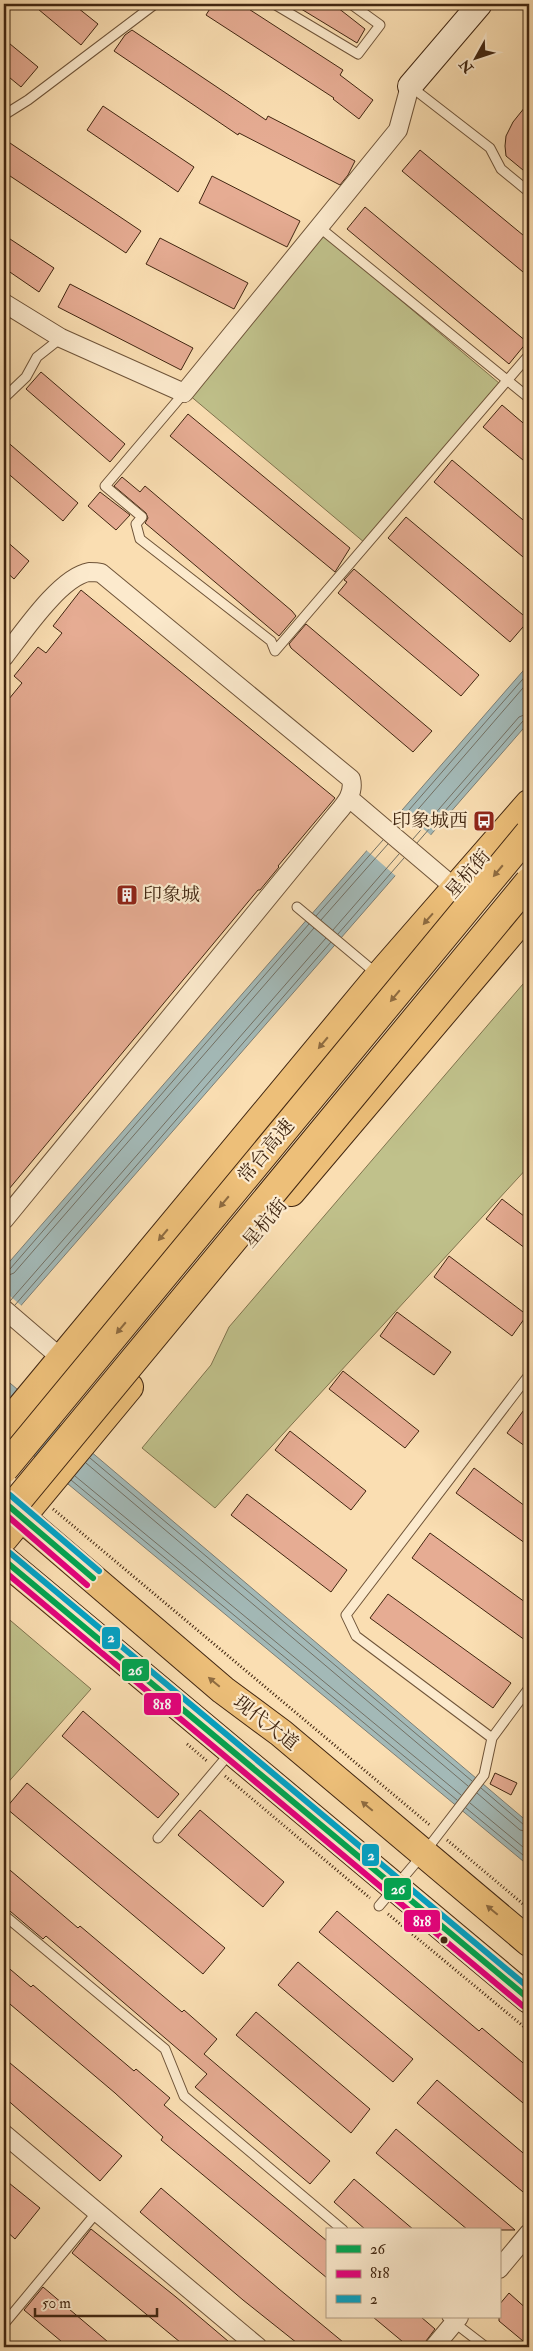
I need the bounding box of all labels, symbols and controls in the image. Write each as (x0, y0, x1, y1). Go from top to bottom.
north arrow (450, 32, 500, 82)
text: N (456, 55, 478, 77)
place label: 印象城西 (392, 809, 468, 833)
bus stop icon: 印象城西 (472, 809, 496, 833)
street label: 星杭街 (440, 845, 496, 903)
one-way arrow (493, 864, 504, 877)
building icon: 印象城 (115, 883, 139, 907)
place label: 印象城 (143, 883, 200, 907)
one-way arrow (422, 913, 433, 926)
one-way arrow (389, 989, 400, 1002)
one-way arrow (317, 1037, 328, 1050)
street label: 常台高速 (232, 1114, 300, 1188)
street label: 星杭街 (237, 1193, 293, 1253)
one-way arrow (219, 1196, 230, 1209)
one-way arrow (157, 1229, 168, 1242)
one-way arrow (115, 1321, 126, 1334)
line badge: 2 (101, 1626, 121, 1650)
text: 2 (107, 1629, 115, 1646)
line badge: 26 (121, 1658, 150, 1682)
text: 26 (128, 1662, 143, 1679)
one-way arrow (208, 1676, 221, 1687)
street label: 现代大道 (229, 1690, 303, 1756)
line badge: 818 (143, 1692, 182, 1716)
text: 818 (153, 1696, 171, 1713)
one-way arrow (361, 1800, 374, 1811)
line badge: 2 (361, 1843, 380, 1867)
text: 2 (367, 1847, 375, 1864)
line badge: 26 (383, 1877, 412, 1901)
text: 26 (391, 1881, 406, 1898)
one-way arrow (486, 1905, 498, 1916)
line badge: 818 (403, 1909, 441, 1933)
text: 818 (413, 1913, 431, 1930)
unlabelled marker (439, 1935, 449, 1945)
legend (326, 2228, 500, 2318)
text: 26 (370, 2240, 387, 2259)
text: 818 (370, 2264, 389, 2283)
scale bar (35, 2286, 158, 2318)
text: 2 (370, 2290, 378, 2309)
text: 50 m (42, 2294, 71, 2313)

